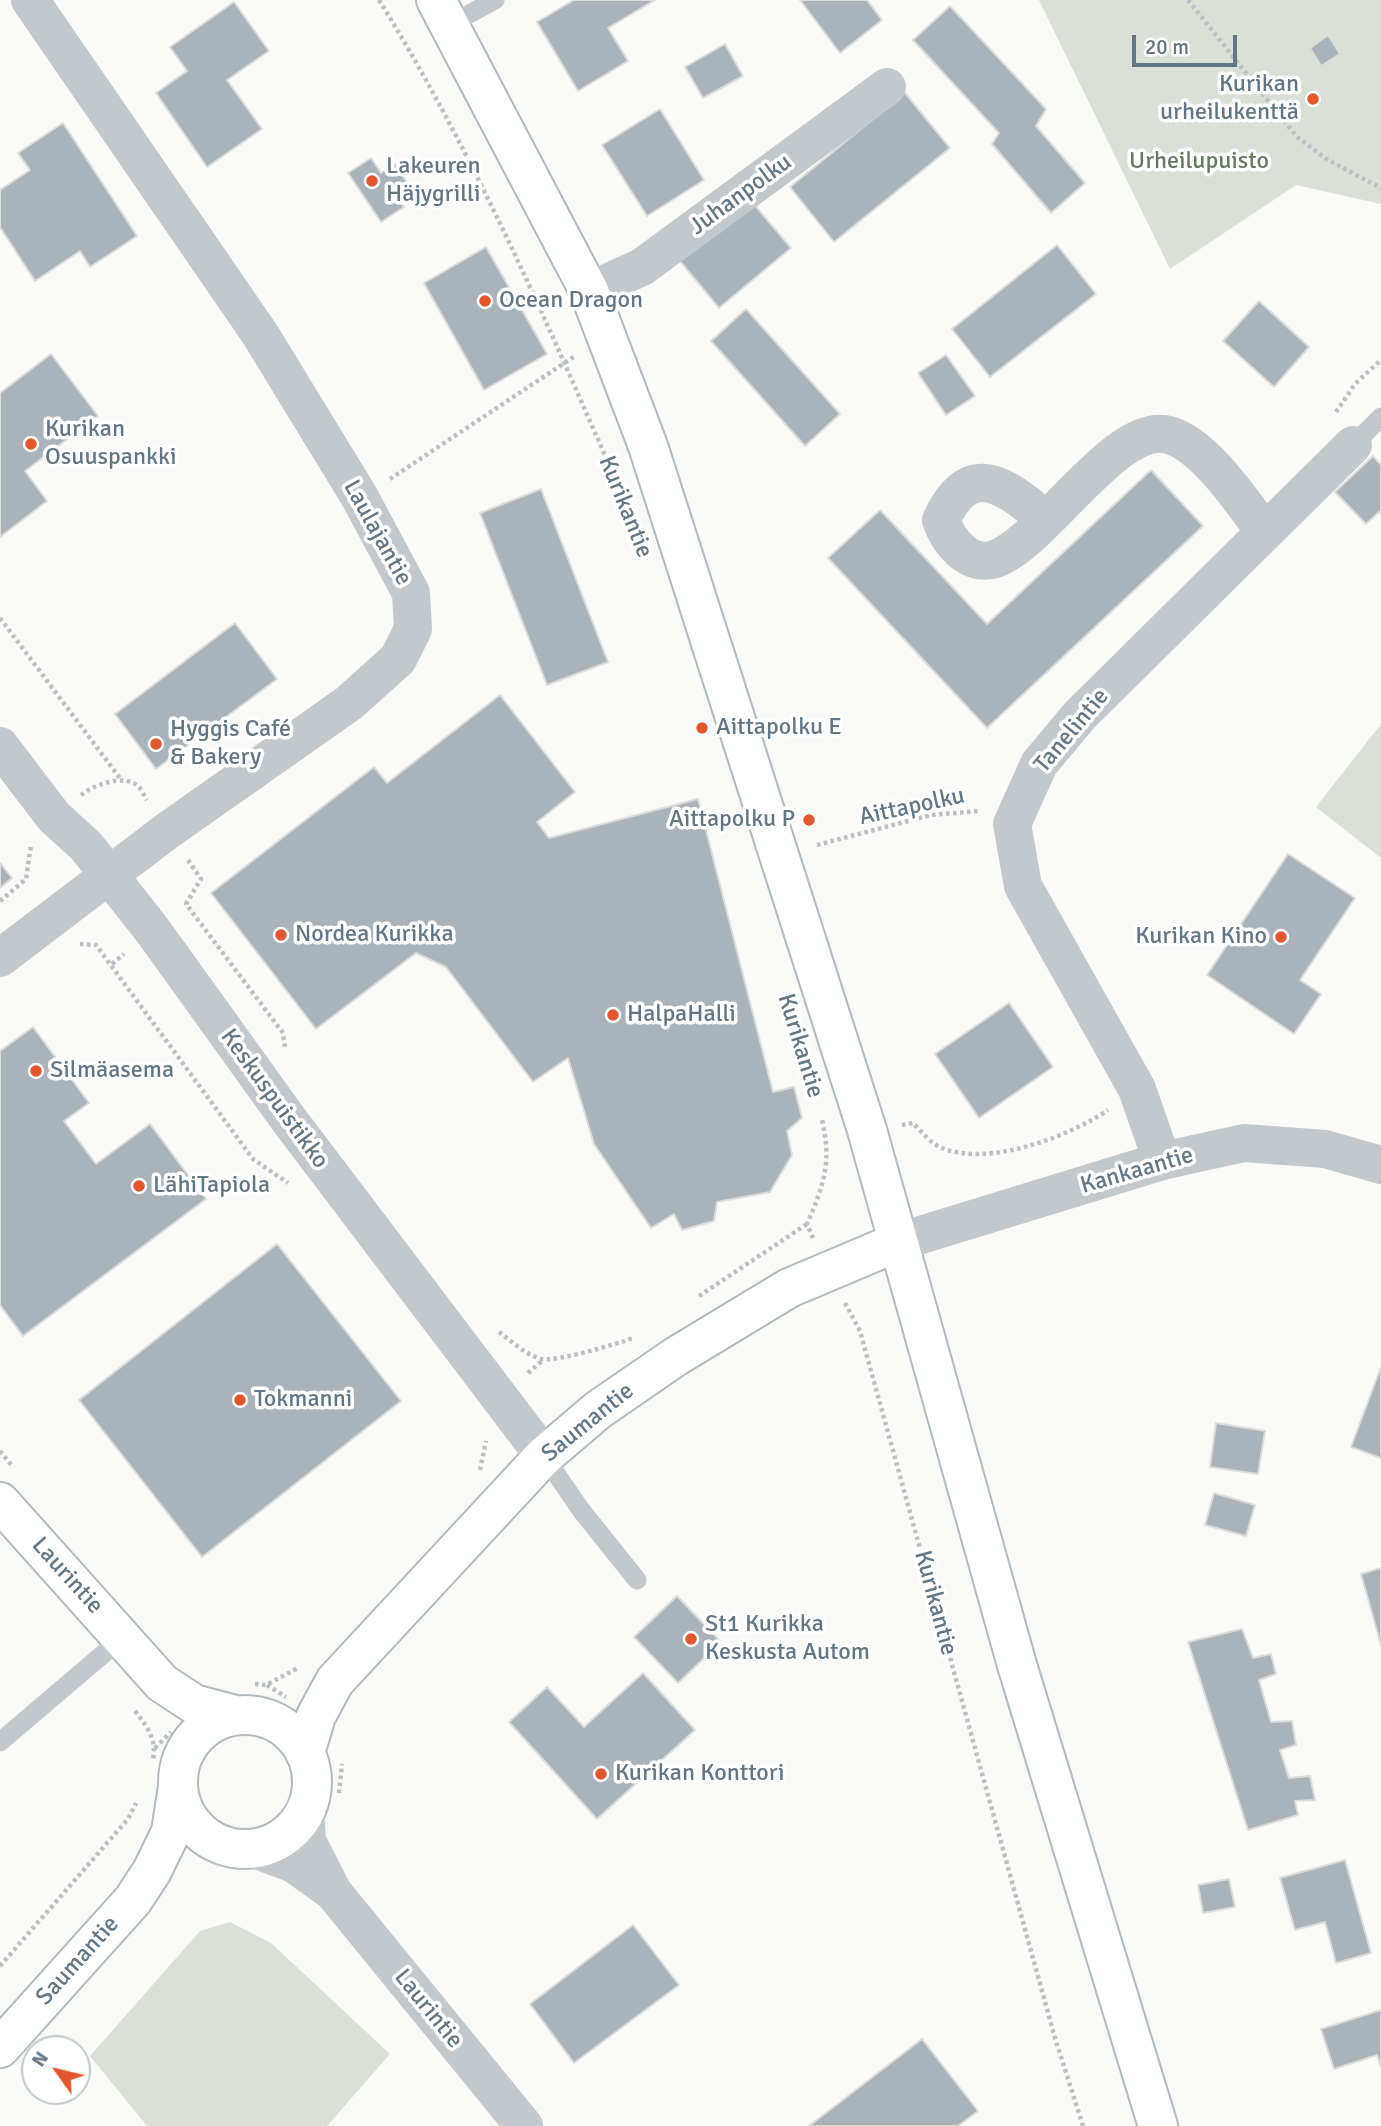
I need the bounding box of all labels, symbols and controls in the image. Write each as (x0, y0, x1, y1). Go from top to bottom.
scale bar (1136, 21, 1241, 65)
text: 20 m (1145, 34, 1189, 60)
place label: Kurikan urheilukenttä (1160, 71, 1299, 127)
marker: Kurikan urheilukenttä (1305, 91, 1321, 107)
street label: Juhanpolku (684, 148, 798, 242)
park label: Urheilupuisto (1129, 148, 1269, 176)
place label: Lakeuren Häjygrilli (386, 153, 481, 209)
marker: Lakeuren Häjygrilli (364, 173, 380, 189)
place label: Ocean Dragon (499, 287, 643, 315)
marker: Ocean Dragon (477, 293, 493, 309)
place label: Kurikan Osuuspankki (45, 416, 176, 472)
marker: Kurikan Osuuspankki (23, 436, 39, 452)
street label: Kurikantie (592, 452, 658, 562)
street label: Laulajantie (336, 475, 418, 591)
street label: Tanelintie (1029, 683, 1115, 779)
place label: Aittapolku E (716, 714, 842, 742)
place label: Hyggis Café & Bakery (170, 716, 291, 772)
marker: Aittapolku E (694, 720, 710, 736)
marker: Hyggis Café & Bakery (148, 736, 164, 752)
street label: Aittapolku (857, 782, 967, 832)
place label: Aittapolku P (669, 806, 795, 834)
marker: Aittapolku P (801, 812, 817, 828)
place label: Nordea Kurikka (295, 921, 454, 949)
place label: Kurikan Kino (1135, 923, 1267, 951)
marker: Nordea Kurikka (273, 927, 289, 943)
marker: Kurikan Kino (1273, 929, 1289, 945)
street label: Kurikantie (771, 991, 829, 1101)
place label: HalpaHalli (627, 1001, 736, 1029)
marker: HalpaHalli (605, 1007, 621, 1023)
street label: Keskuspuistikko (214, 1024, 334, 1174)
place label: Silmäasema (50, 1057, 174, 1085)
marker: Silmäasema (28, 1063, 44, 1079)
street label: Kankaantie (1077, 1141, 1197, 1201)
place label: LähiTapiola (153, 1172, 270, 1200)
marker: LähiTapiola (131, 1178, 147, 1194)
street label: Saumantie (536, 1377, 640, 1469)
place label: Tokmanni (254, 1386, 352, 1414)
marker: Tokmanni (232, 1392, 248, 1408)
street label: Laurintie (25, 1532, 109, 1620)
street label: Kurikantie (907, 1548, 963, 1658)
place label: St1 Kurikka Keskusta Autom (705, 1611, 870, 1667)
marker: St1 Kurikka Keskusta Autom (683, 1631, 699, 1647)
place label: Kurikan Konttori (615, 1760, 785, 1788)
marker: Kurikan Konttori (593, 1766, 609, 1782)
street label: Saumantie (30, 1910, 126, 2012)
street label: Laurintie (387, 1964, 469, 2054)
north arrow (21, 2035, 91, 2105)
text: N (27, 2047, 54, 2072)

